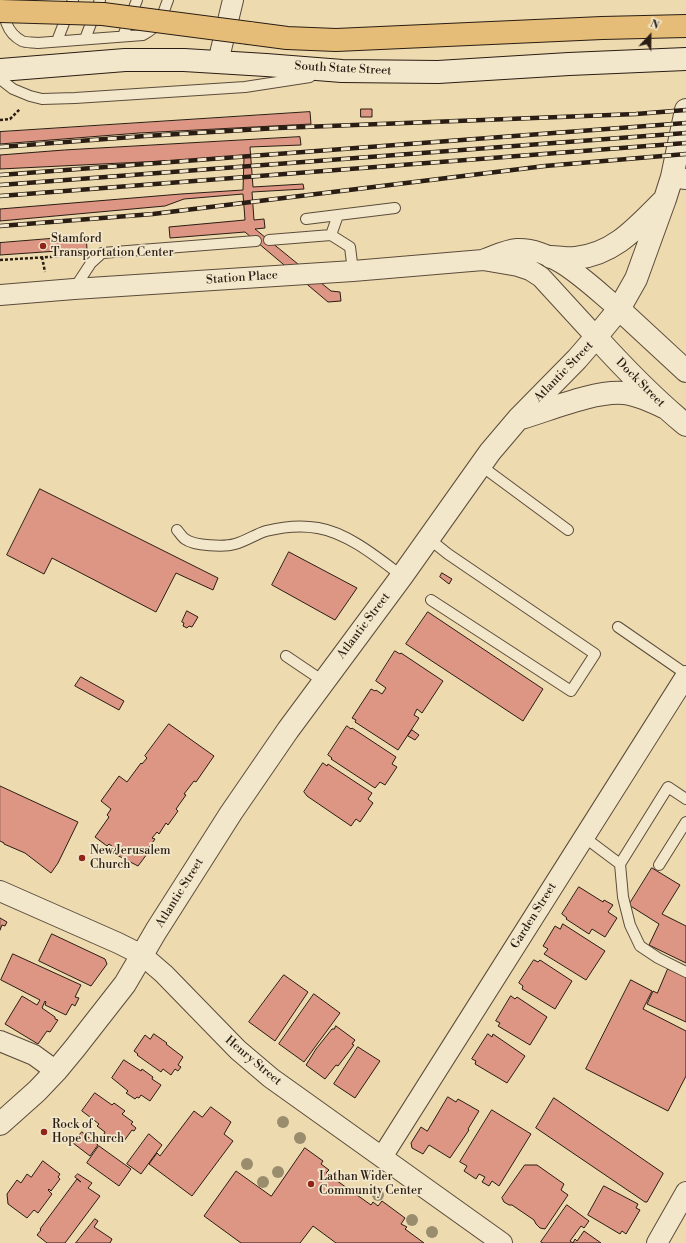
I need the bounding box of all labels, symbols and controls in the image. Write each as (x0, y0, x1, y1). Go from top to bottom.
north arrow (630, 16, 670, 56)
text: N (648, 17, 661, 33)
street label: South State Street (294, 59, 392, 79)
place label: Stamford Transportation Center (51, 232, 174, 260)
marker: Stamford Transportation Center (38, 241, 48, 251)
street label: Station Place (206, 268, 278, 288)
street label: Atlantic Street (531, 339, 597, 405)
street label: Dock Street (612, 355, 668, 411)
street label: Atlantic Street (335, 590, 393, 662)
place label: New Jerusalem Church (90, 844, 171, 872)
marker: New Jerusalem Church (77, 853, 87, 863)
street label: Atlantic Street (153, 856, 207, 930)
street label: Garden Street (508, 880, 560, 952)
street label: Henry Street (222, 1033, 284, 1089)
place label: Rock of Hope Church (52, 1118, 124, 1146)
marker: Rock of Hope Church (39, 1127, 49, 1137)
place label: Lathan Wider Community Center (319, 1170, 422, 1198)
marker: Lathan Wider Community Center (306, 1179, 316, 1189)

